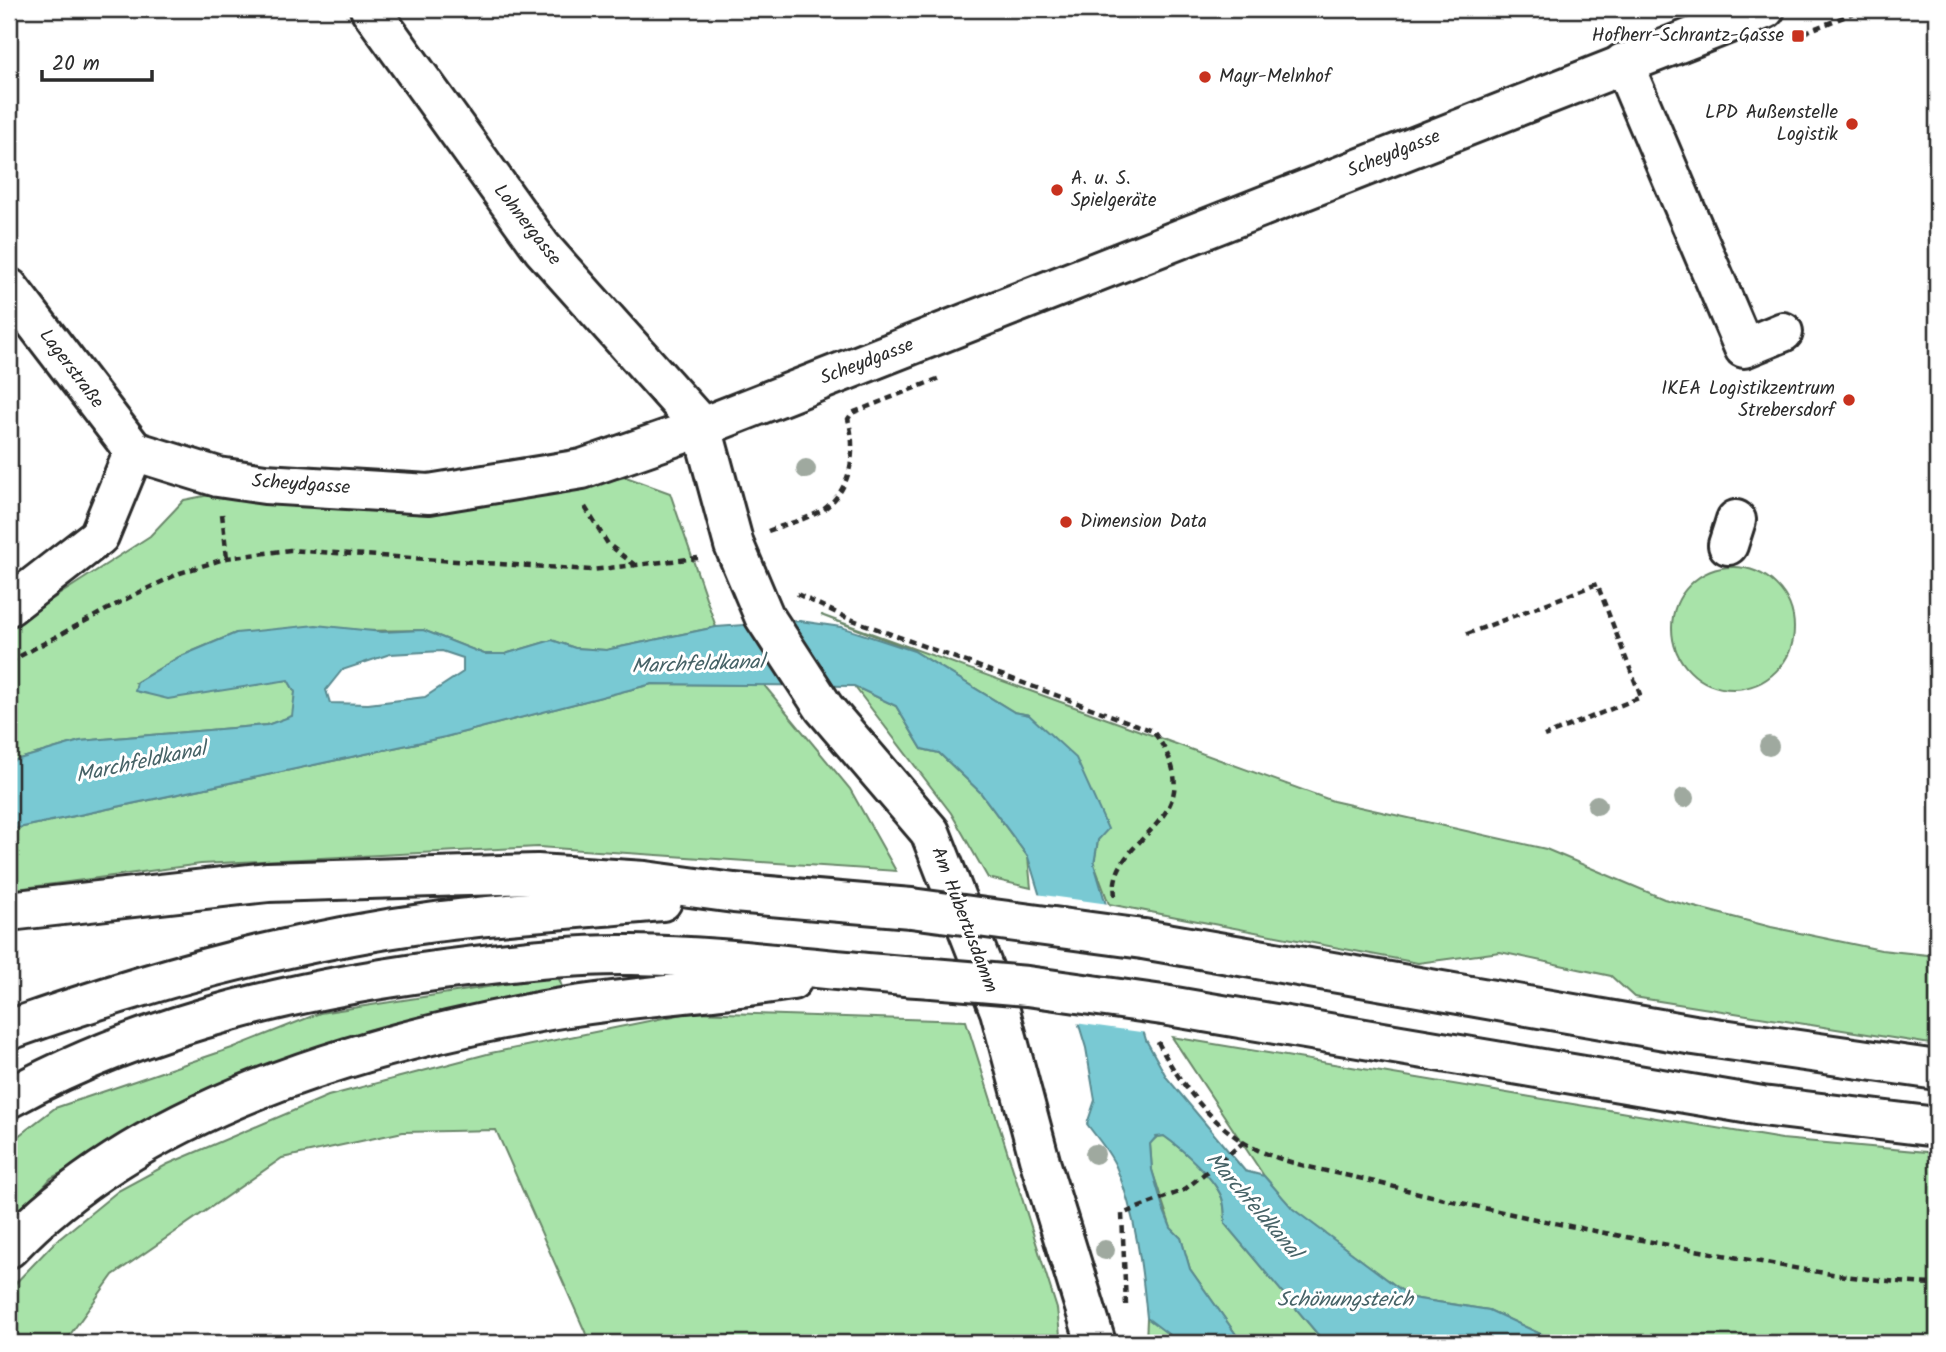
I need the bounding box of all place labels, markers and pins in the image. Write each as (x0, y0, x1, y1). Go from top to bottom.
place label: Hofherr-Schrantz-Gasse (1592, 21, 1784, 51)
marker: Hofherr-Schrantz-Gasse (1790, 28, 1806, 44)
place label: Mayr-Melnhof (1219, 62, 1333, 92)
marker: Mayr-Melnhof (1197, 69, 1213, 85)
place label: LPD Außenstelle Logistik (1705, 98, 1838, 150)
marker: LPD Außenstelle Logistik (1844, 116, 1860, 132)
place label: A. u. S. Spielgeräte (1071, 164, 1157, 216)
marker: A. u. S. Spielgeräte (1049, 182, 1065, 198)
place label: IKEA Logistikzentrum Strebersdorf (1661, 374, 1837, 426)
marker: IKEA Logistikzentrum Strebersdorf (1841, 392, 1857, 408)
place label: Dimension Data (1080, 507, 1207, 537)
marker: Dimension Data (1058, 514, 1074, 530)

